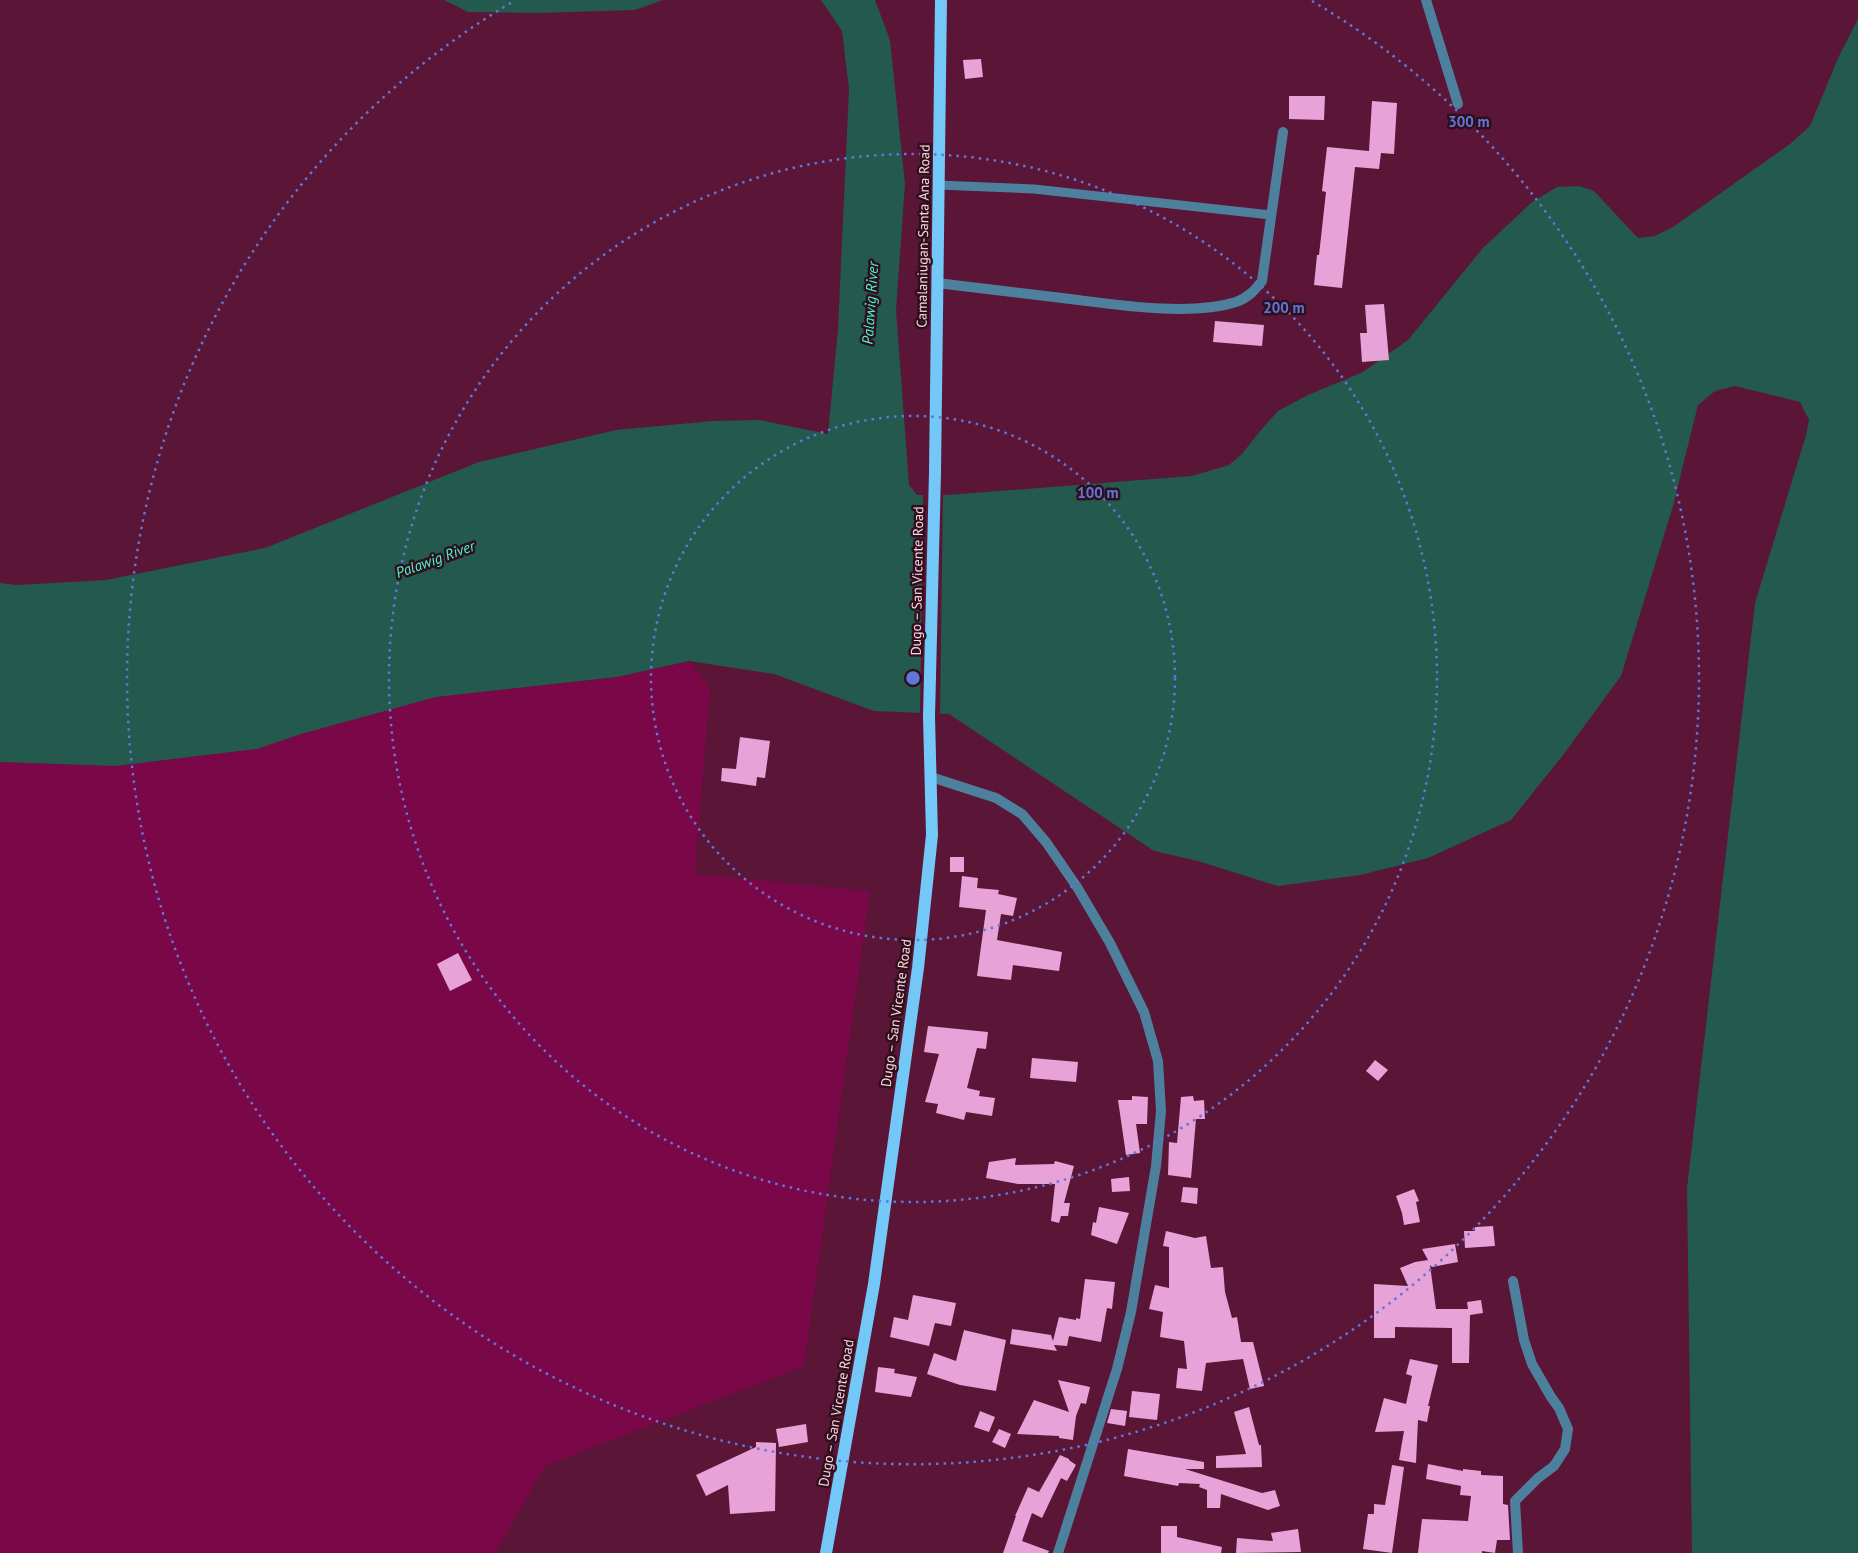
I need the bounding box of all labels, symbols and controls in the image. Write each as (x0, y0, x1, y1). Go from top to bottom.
text: 300 m (1448, 112, 1490, 131)
street label: Camalaniugan-Santa Ana Road (912, 144, 934, 328)
water label: Palawig River (858, 260, 882, 345)
text: 200 m (1263, 298, 1305, 317)
text: 100 m (1077, 483, 1119, 502)
street label: Dugo – San Vicente Road (907, 506, 927, 656)
water label: Palawig River (393, 536, 478, 582)
centre of rings (904, 669, 922, 687)
street label: Dugo – San Vicente Road (877, 938, 915, 1088)
street label: Dugo – San Vicente Road (814, 1338, 858, 1488)

